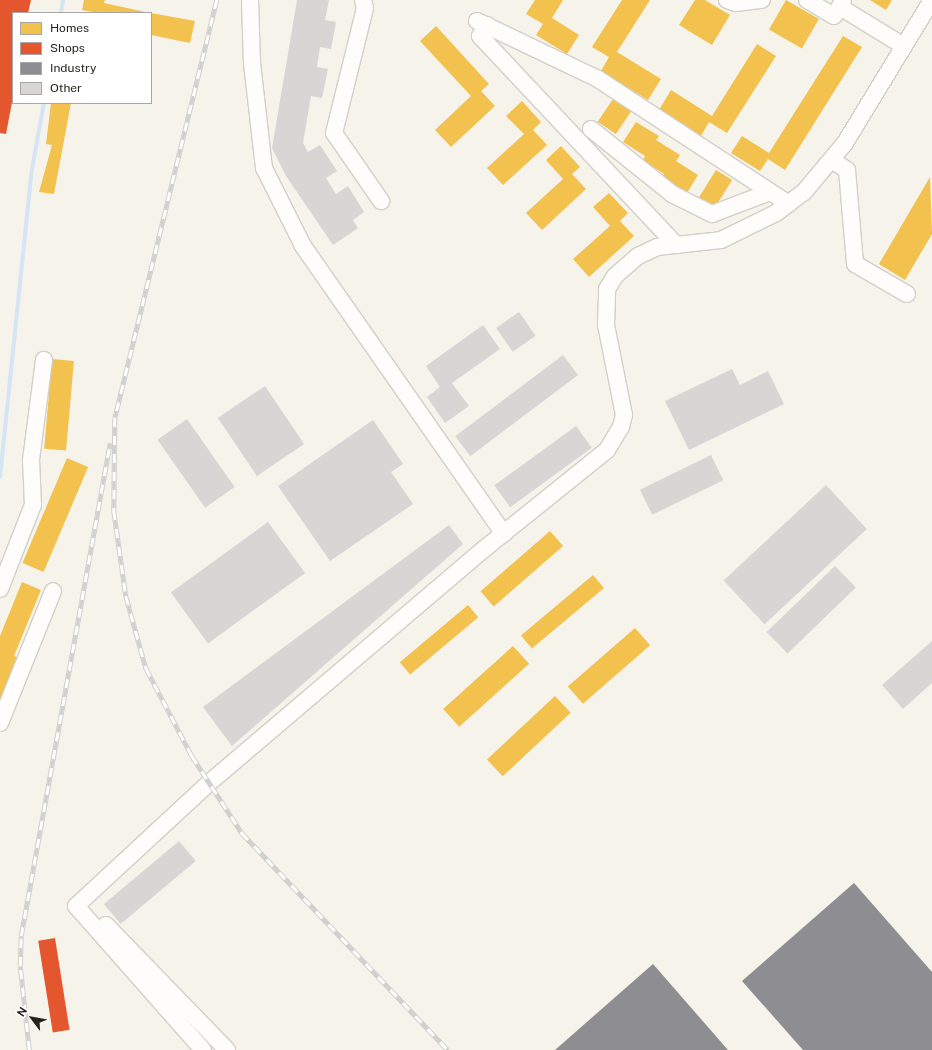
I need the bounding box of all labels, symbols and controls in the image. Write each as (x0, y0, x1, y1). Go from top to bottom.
legend (12, 12, 152, 104)
text: Homes (50, 21, 89, 35)
text: Shops (50, 41, 85, 55)
text: Industry (50, 61, 96, 75)
text: Other (50, 81, 82, 95)
north arrow (12, 998, 52, 1038)
text: N (14, 1005, 29, 1018)

